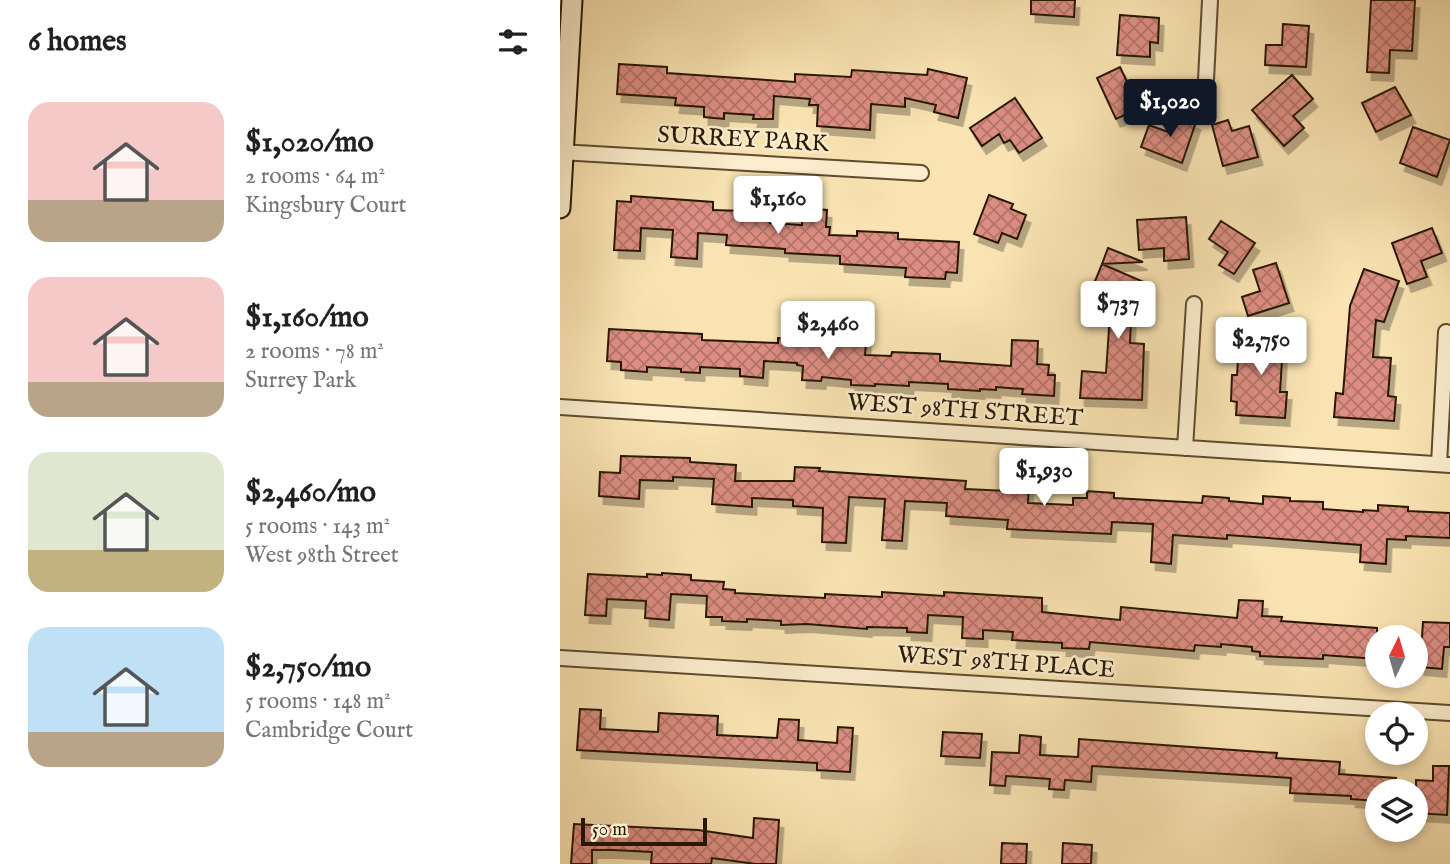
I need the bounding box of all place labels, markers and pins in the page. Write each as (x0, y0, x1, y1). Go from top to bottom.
pin: $1,020 (1113, 80, 1227, 139)
pin: $1,160 (721, 176, 835, 236)
pin: $737 (1077, 282, 1159, 341)
pin: $2,460 (771, 302, 885, 361)
pin: $2,750 (1204, 318, 1318, 377)
pin: $1,930 (987, 448, 1101, 508)

